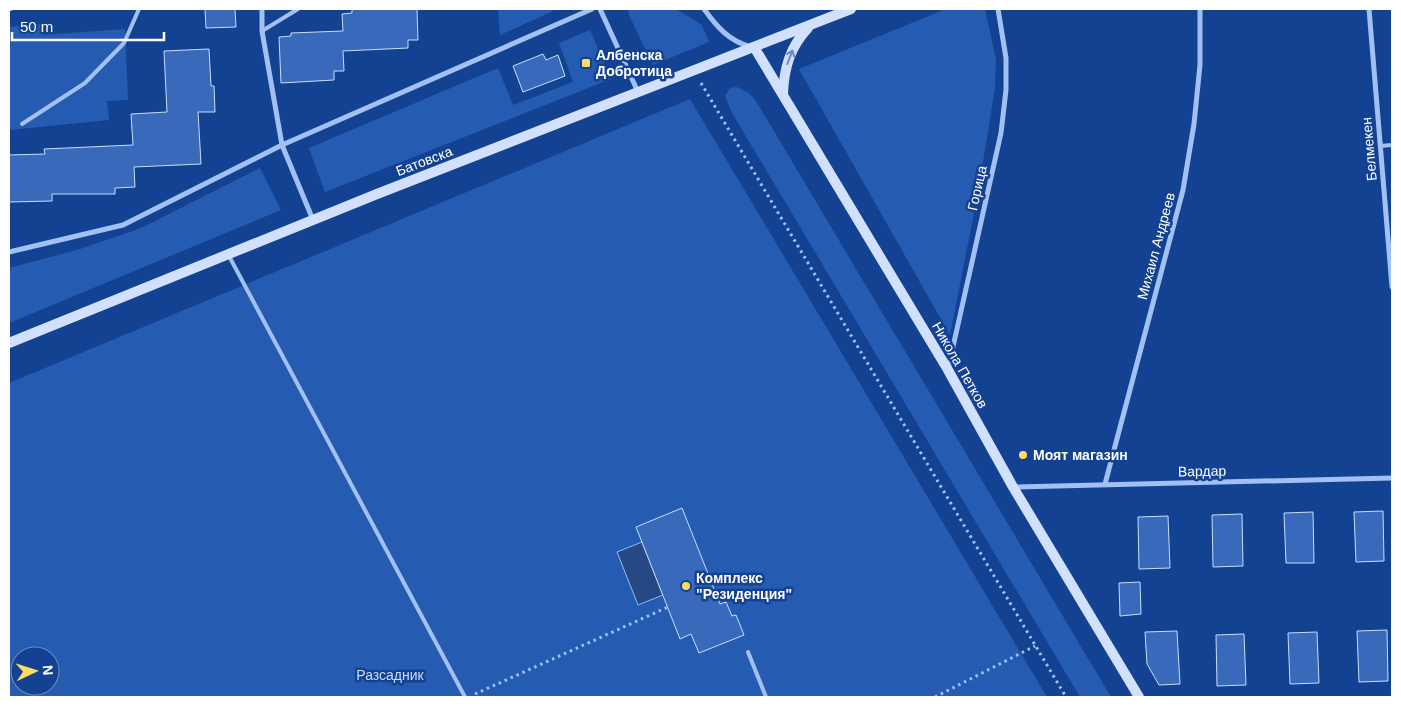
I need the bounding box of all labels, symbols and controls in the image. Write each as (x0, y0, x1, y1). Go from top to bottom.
scale bar (12, 10, 165, 42)
text: 50 m (20, 18, 53, 35)
place label: Албенска Добротица (596, 47, 672, 79)
one-way arrow (785, 50, 795, 65)
marker: Албенска Добротица (580, 57, 592, 69)
street label: Белмекен (1358, 116, 1380, 182)
street label: Батовска (393, 143, 455, 179)
street label: Горица (964, 164, 990, 212)
street label: Михаил Андреев (1134, 191, 1178, 301)
street label: Никола Петков (929, 319, 991, 411)
place label: Моят магазин (1033, 447, 1128, 463)
marker: Моят магазин (1017, 449, 1029, 461)
street label: Вардар (1178, 463, 1227, 479)
place label: Комплекс "Резиденция" (696, 570, 792, 602)
marker: Комплекс "Резиденция" (680, 580, 692, 592)
north arrow (10, 646, 60, 696)
text: N (40, 664, 56, 676)
park label: Разсадник (356, 667, 425, 683)

